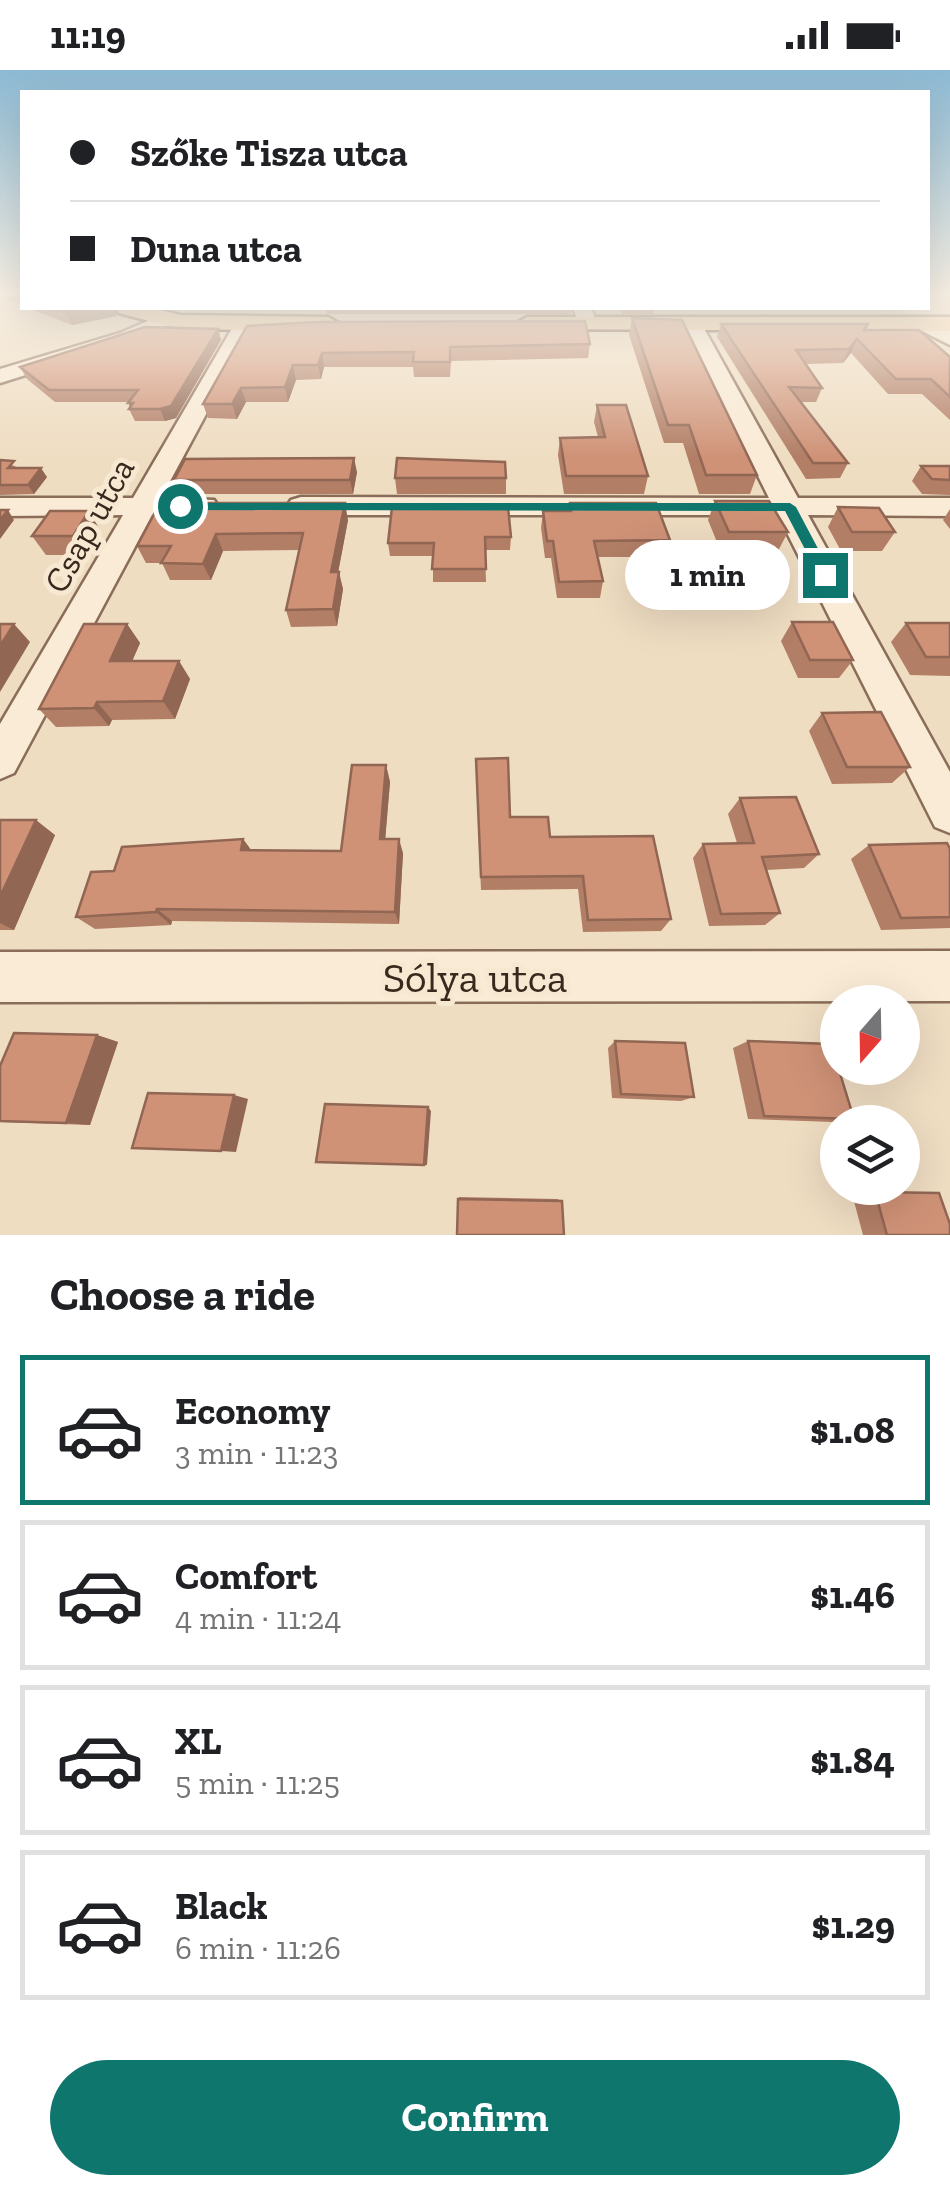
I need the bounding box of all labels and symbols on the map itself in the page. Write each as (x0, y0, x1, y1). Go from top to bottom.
street label: Csap utca (35, 450, 143, 600)
route start (158, 484, 203, 529)
callout: 1 min (625, 540, 790, 610)
route end (803, 553, 848, 598)
street label: Sólya utca (383, 952, 567, 1003)
north arrow (820, 985, 920, 1085)

